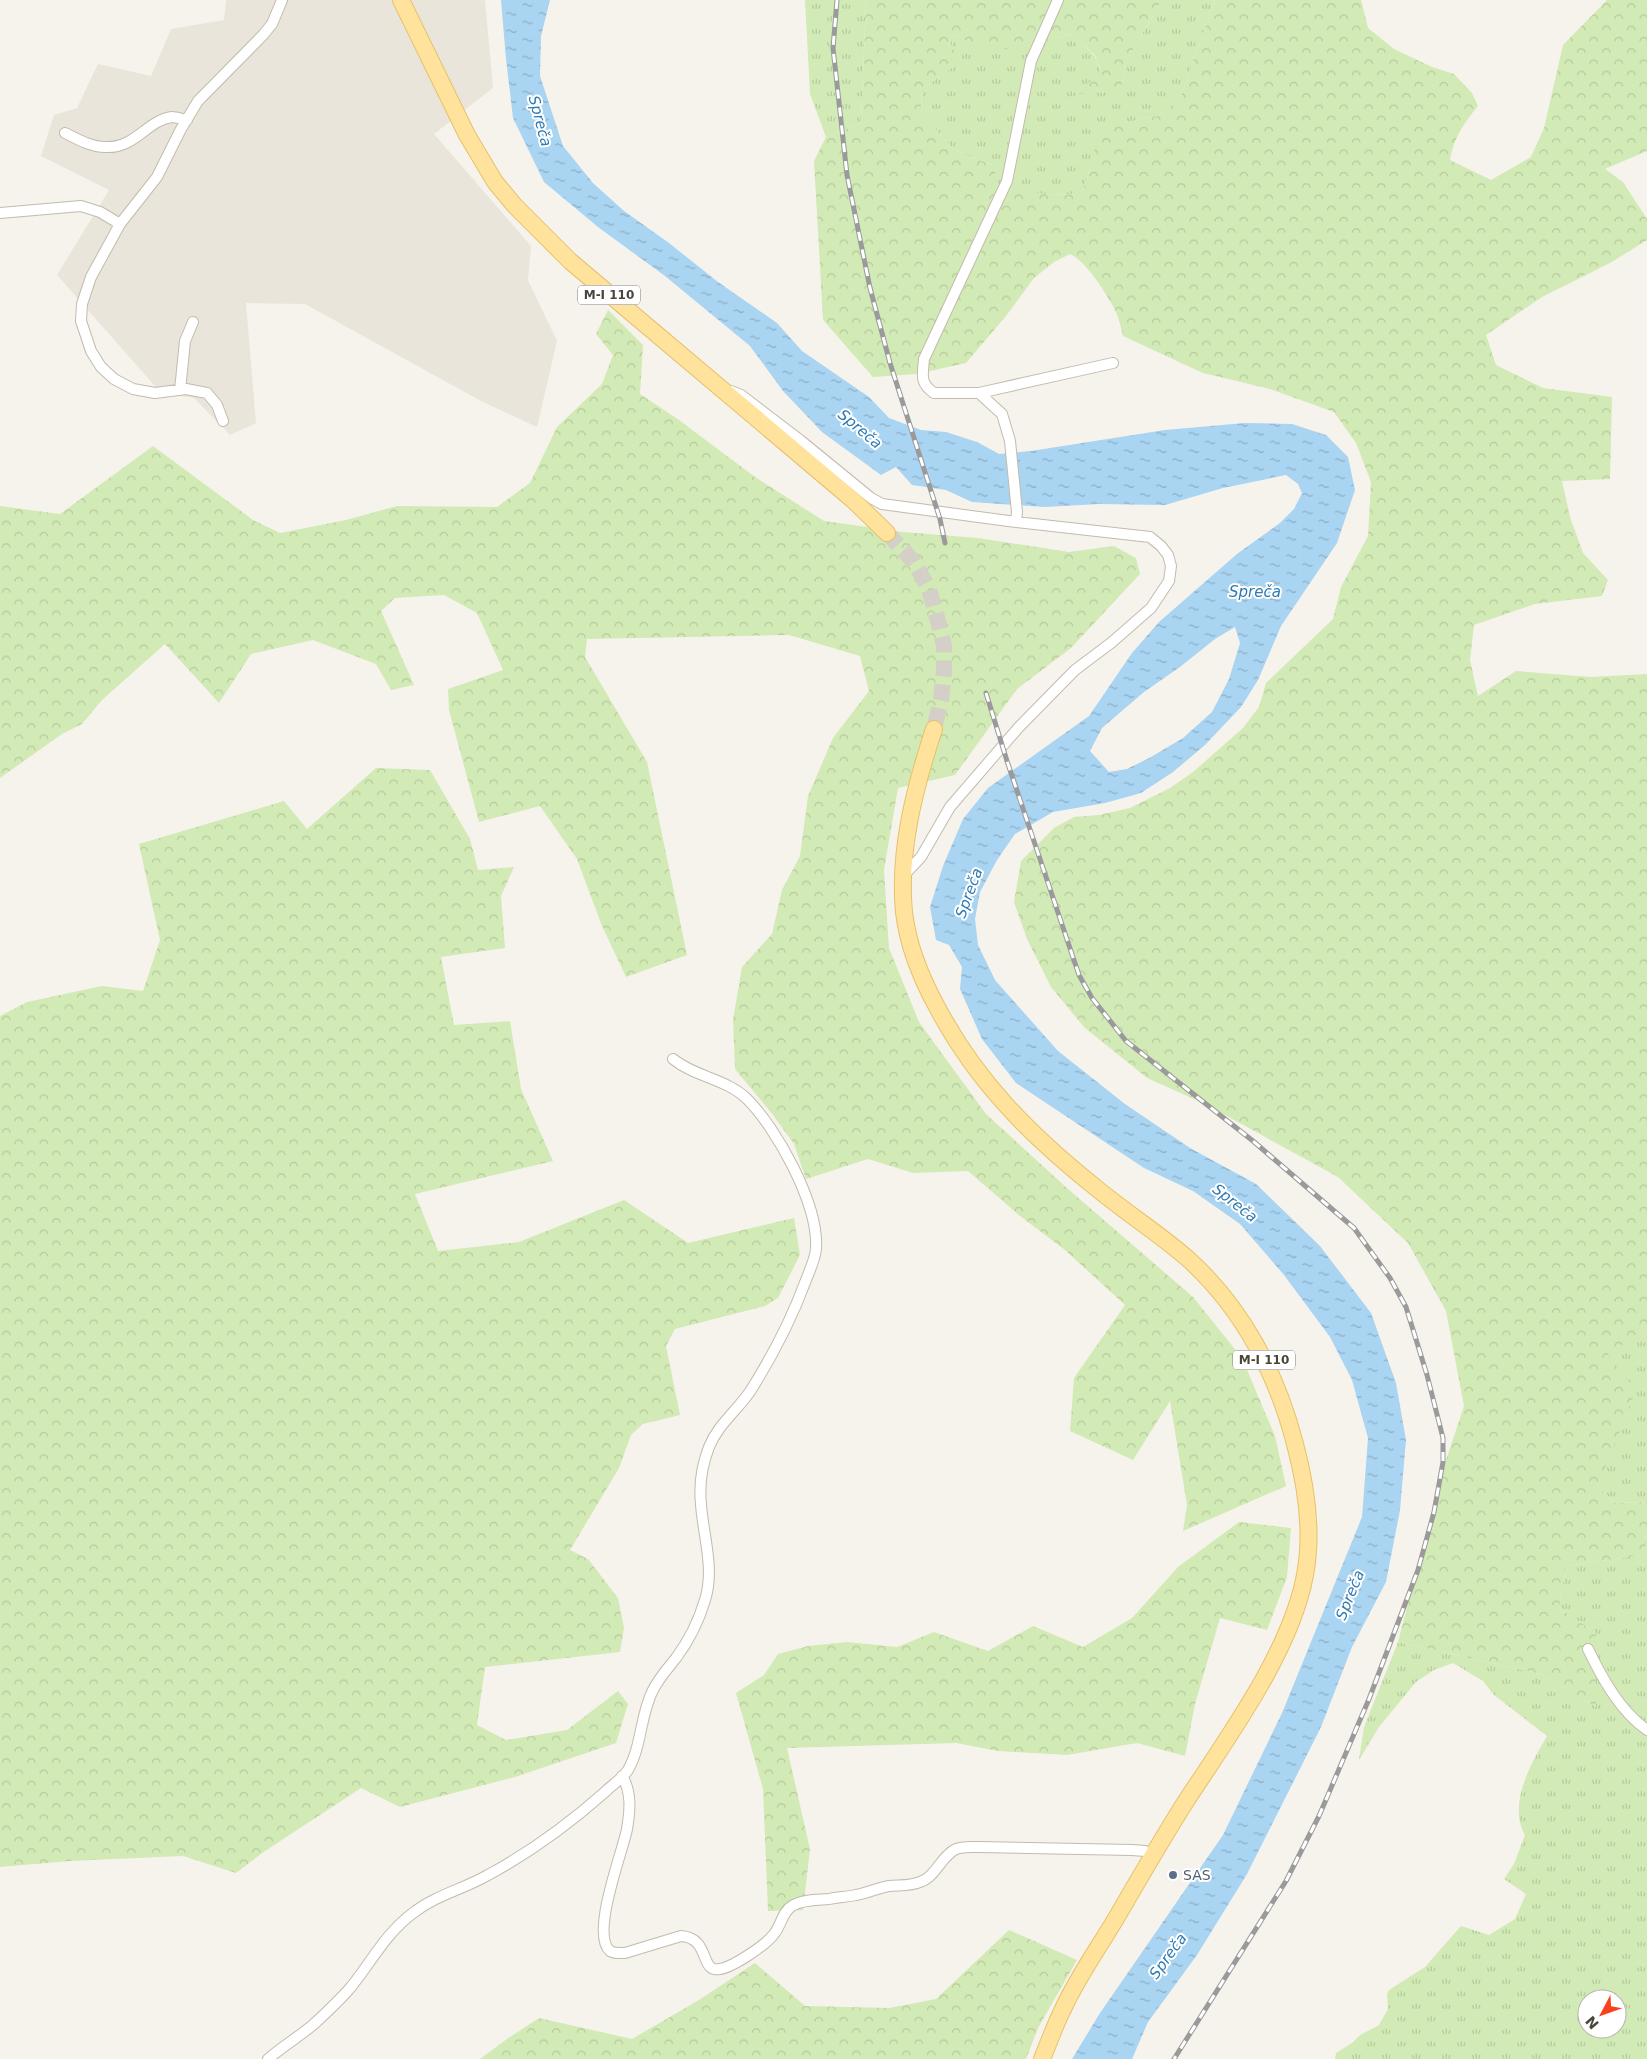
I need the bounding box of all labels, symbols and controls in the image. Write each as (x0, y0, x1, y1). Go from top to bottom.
water label: Spreča (525, 94, 555, 148)
road number: M-I 110 (578, 286, 640, 304)
water label: Spreča (834, 405, 886, 453)
water label: Spreča (1229, 583, 1281, 601)
water label: Spreča (952, 866, 986, 920)
water label: Spreča (1209, 1180, 1261, 1226)
road number: M-I 110 (1233, 1350, 1295, 1370)
water label: Spreča (1332, 1568, 1368, 1622)
place label: SAS (1183, 1867, 1211, 1883)
marker: SAS (1167, 1869, 1179, 1881)
water label: Spreča (1145, 1930, 1191, 1982)
north arrow (1577, 1989, 1627, 2039)
text: N (1582, 2013, 1602, 2032)

